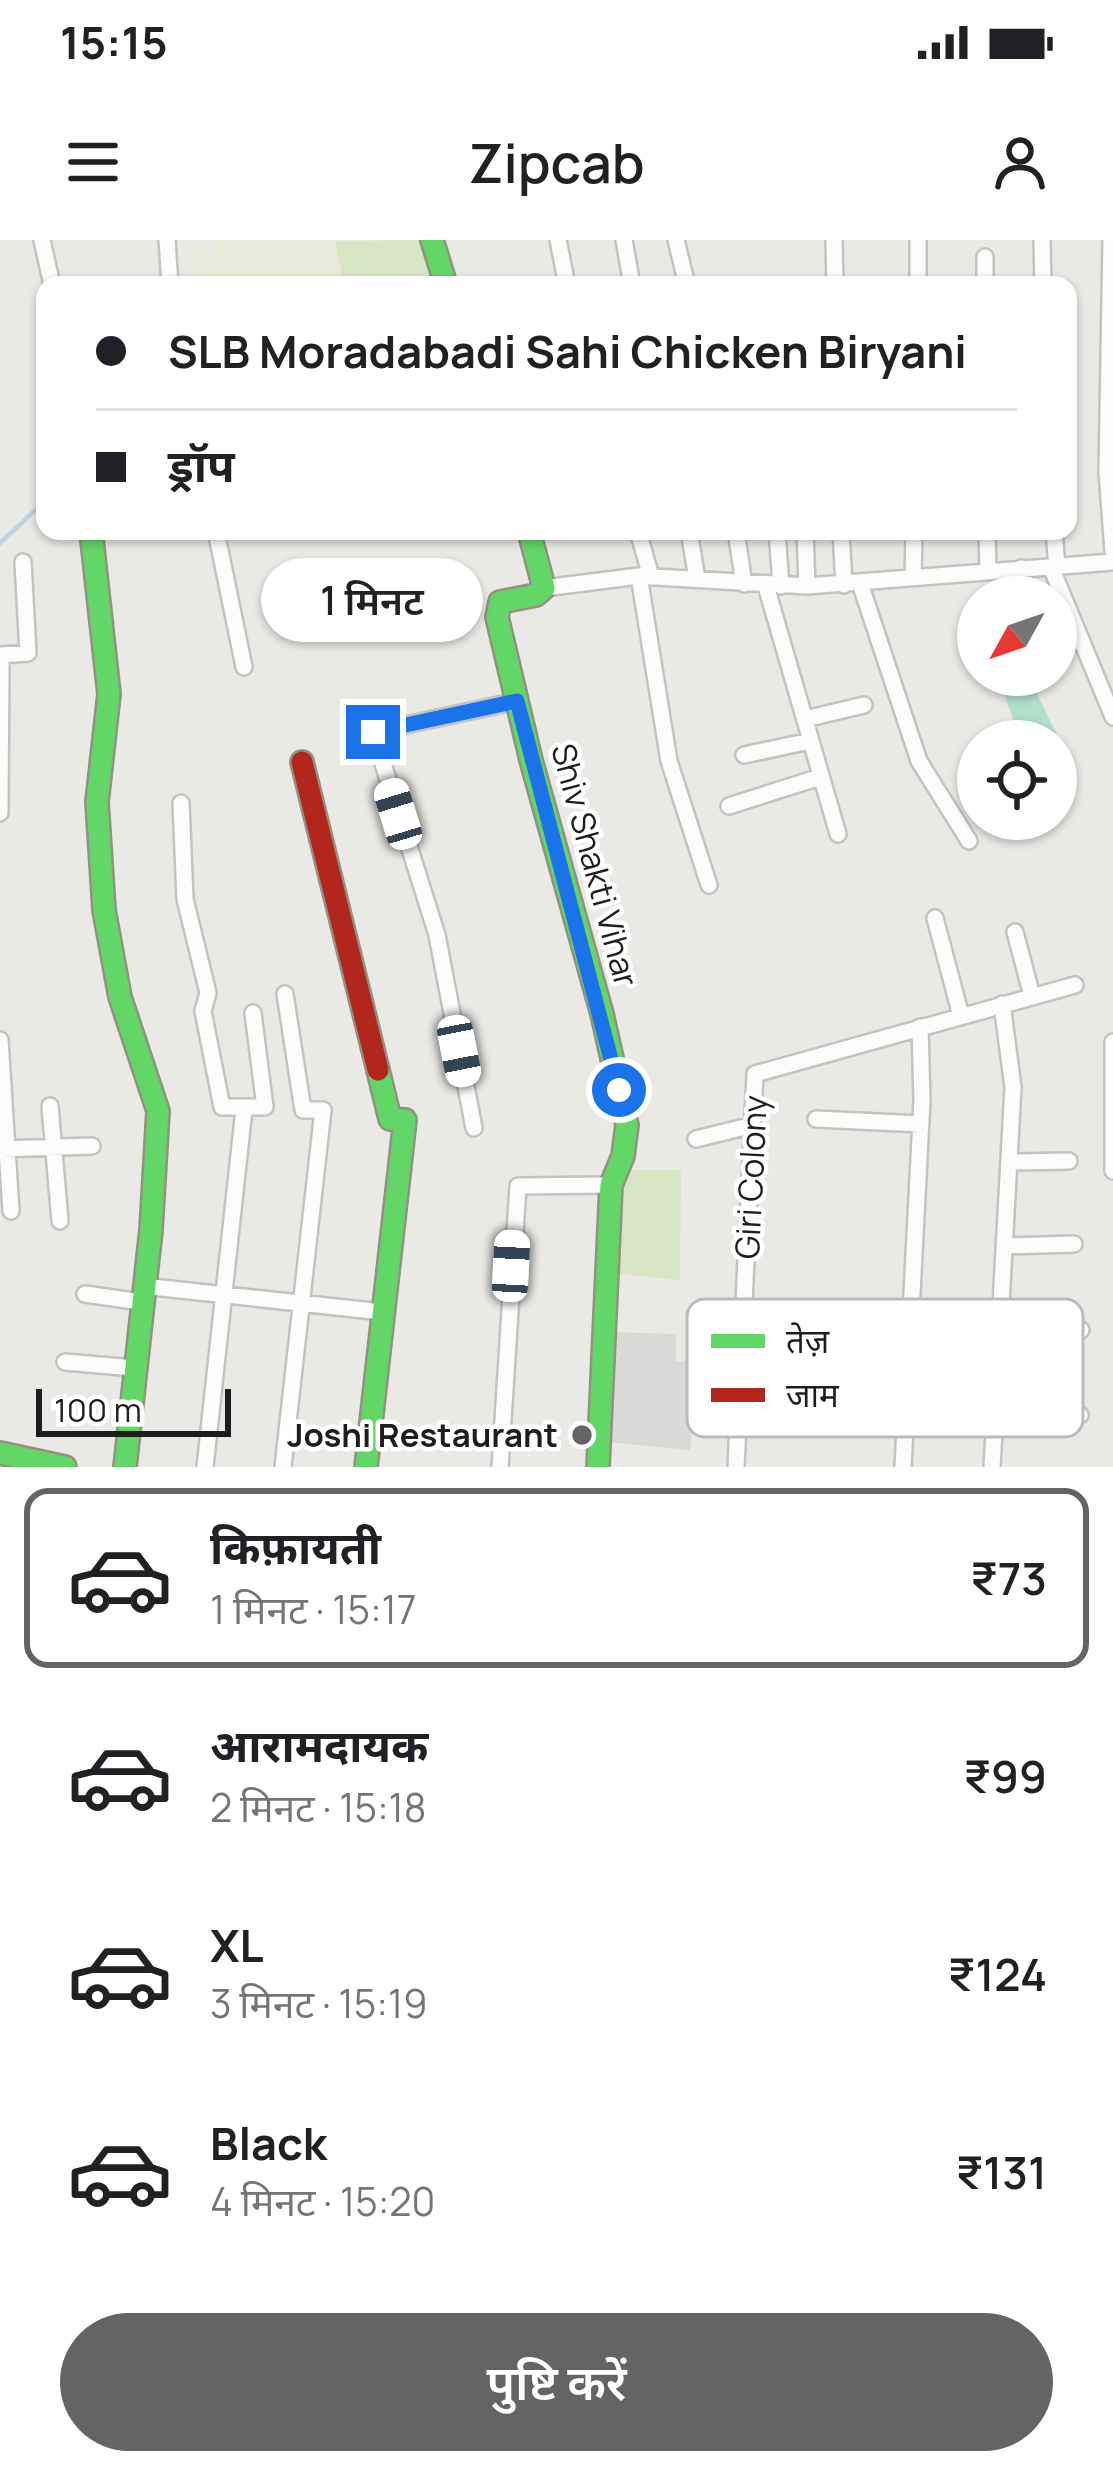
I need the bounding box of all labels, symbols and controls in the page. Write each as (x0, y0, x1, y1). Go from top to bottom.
text: 15:15 (60, 11, 168, 73)
text: Zipcab (469, 125, 644, 199)
icon: menu (60, 129, 126, 195)
icon: person (987, 129, 1053, 195)
text: SLB Moradabadi Sahi Chicken Biryani (168, 320, 967, 382)
text: ड्रॉप (168, 434, 235, 496)
callout: 1 मिनट (262, 558, 484, 642)
text: 1 मिनट (320, 573, 424, 627)
north arrow (957, 576, 1077, 696)
map controls (957, 576, 1077, 840)
route end (346, 705, 400, 759)
button: locate (957, 720, 1077, 840)
street label: Shiv Shakti Vihar (541, 738, 650, 992)
car (370, 774, 426, 854)
car (434, 1012, 484, 1090)
route start (592, 1063, 646, 1117)
street label: Giri Colony (724, 1094, 777, 1260)
car (491, 1229, 531, 1303)
legend (687, 1299, 1083, 1437)
text: तेज़ (786, 1318, 830, 1363)
text: जाम (786, 1372, 840, 1417)
scale bar (36, 1383, 231, 1436)
text: 100 m (54, 1387, 142, 1432)
place label: Joshi Restaurant (287, 1412, 558, 1457)
marker: Joshi Restaurant (569, 1422, 595, 1448)
text: किफ़ायती (210, 1516, 381, 1578)
icon: car (66, 1524, 174, 1632)
text: ₹73 (970, 1547, 1047, 1609)
text: 1 मिनट · 15:17 (210, 1582, 416, 1636)
text: आरामदायक (210, 1714, 428, 1776)
icon: car (66, 1722, 174, 1830)
text: ₹99 (964, 1745, 1047, 1807)
text: 2 मिनट · 15:18 (210, 1780, 426, 1834)
text: XL (210, 1914, 264, 1976)
icon: car (66, 1920, 174, 2028)
text: ₹124 (948, 1943, 1047, 2005)
text: 3 मिनट · 15:19 (210, 1976, 427, 2030)
text: Black (210, 2112, 327, 2174)
icon: car (66, 2118, 174, 2226)
text: ₹131 (956, 2141, 1047, 2203)
text: 4 मिनट · 15:20 (210, 2174, 435, 2228)
button: पुष्टि करें (60, 2313, 1053, 2451)

